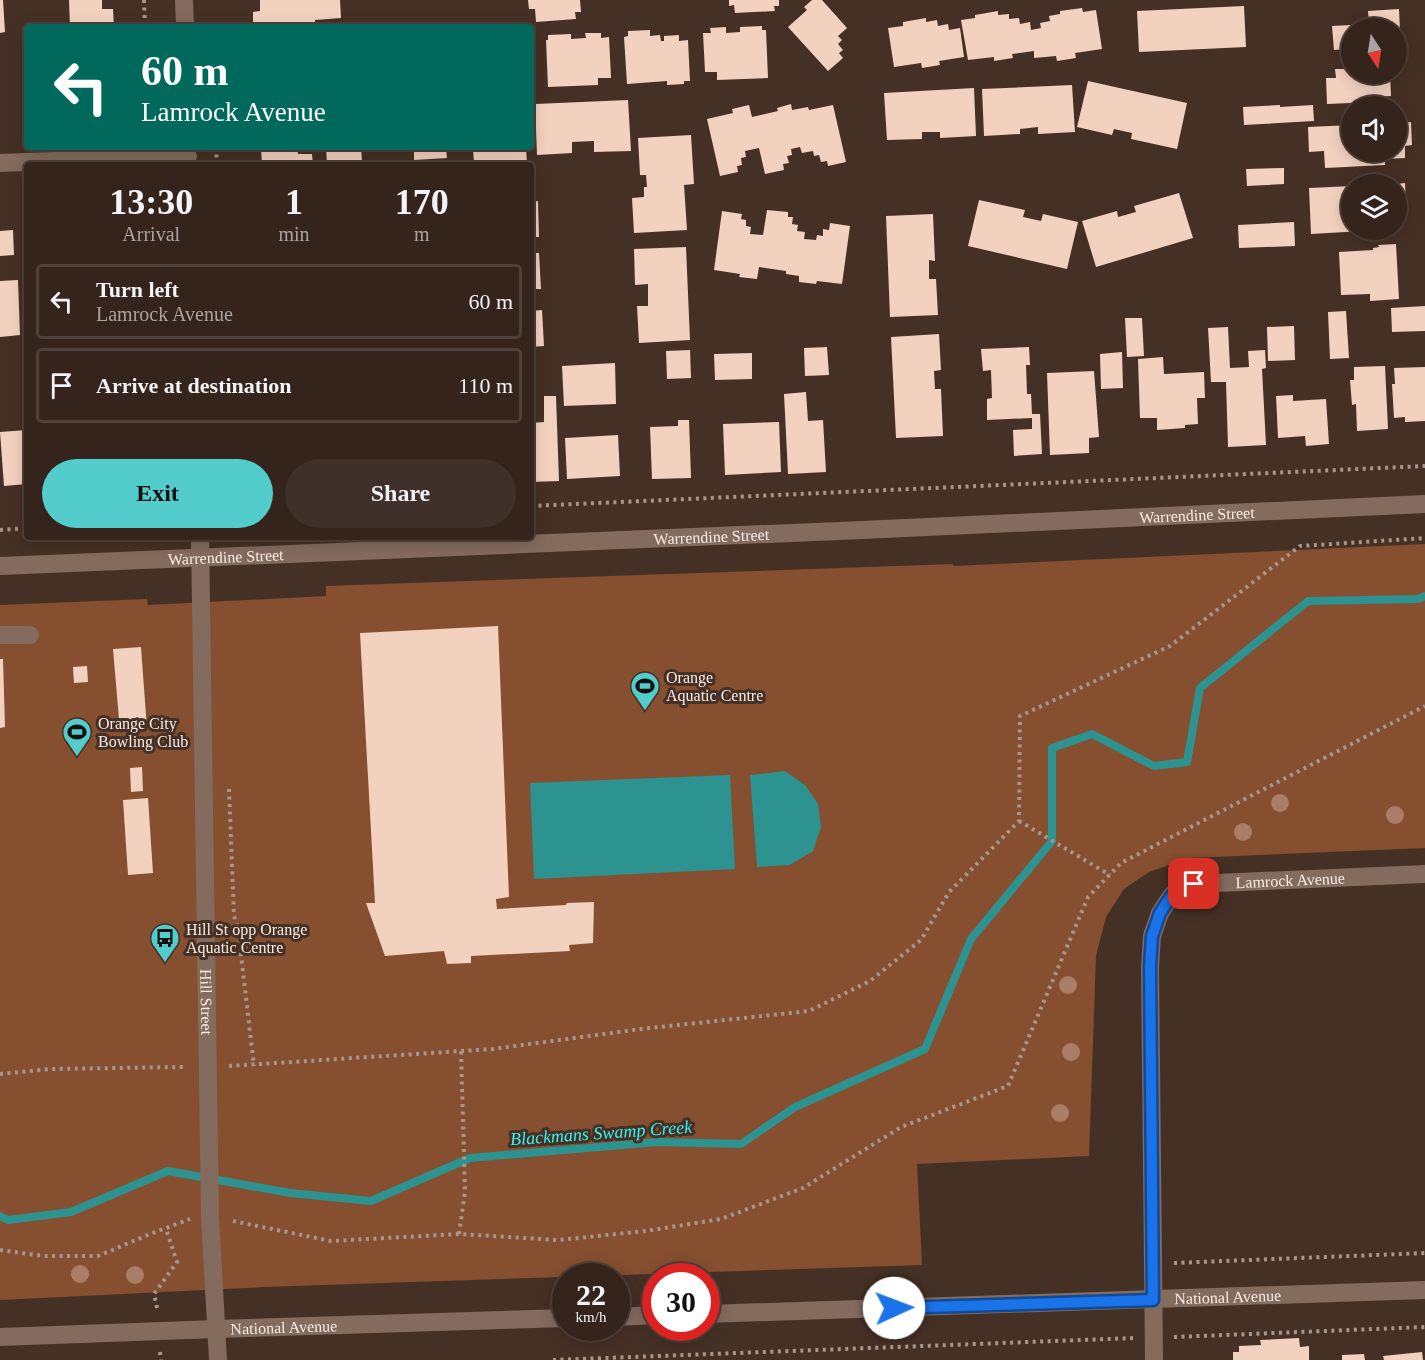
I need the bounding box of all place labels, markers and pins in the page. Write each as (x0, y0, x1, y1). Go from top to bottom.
place label: Orange Aquatic Centre (666, 669, 763, 705)
sports icon: Orange Aquatic Centre (629, 670, 661, 712)
place label: Orange City Bowling Club (98, 715, 188, 751)
sports icon: Orange City Bowling Club (61, 716, 93, 758)
pin (1168, 858, 1219, 909)
place label: Hill St opp Orange Aquatic Centre (186, 921, 307, 957)
bus stop icon: Hill St opp Orange Aquatic Centre (149, 922, 181, 964)

